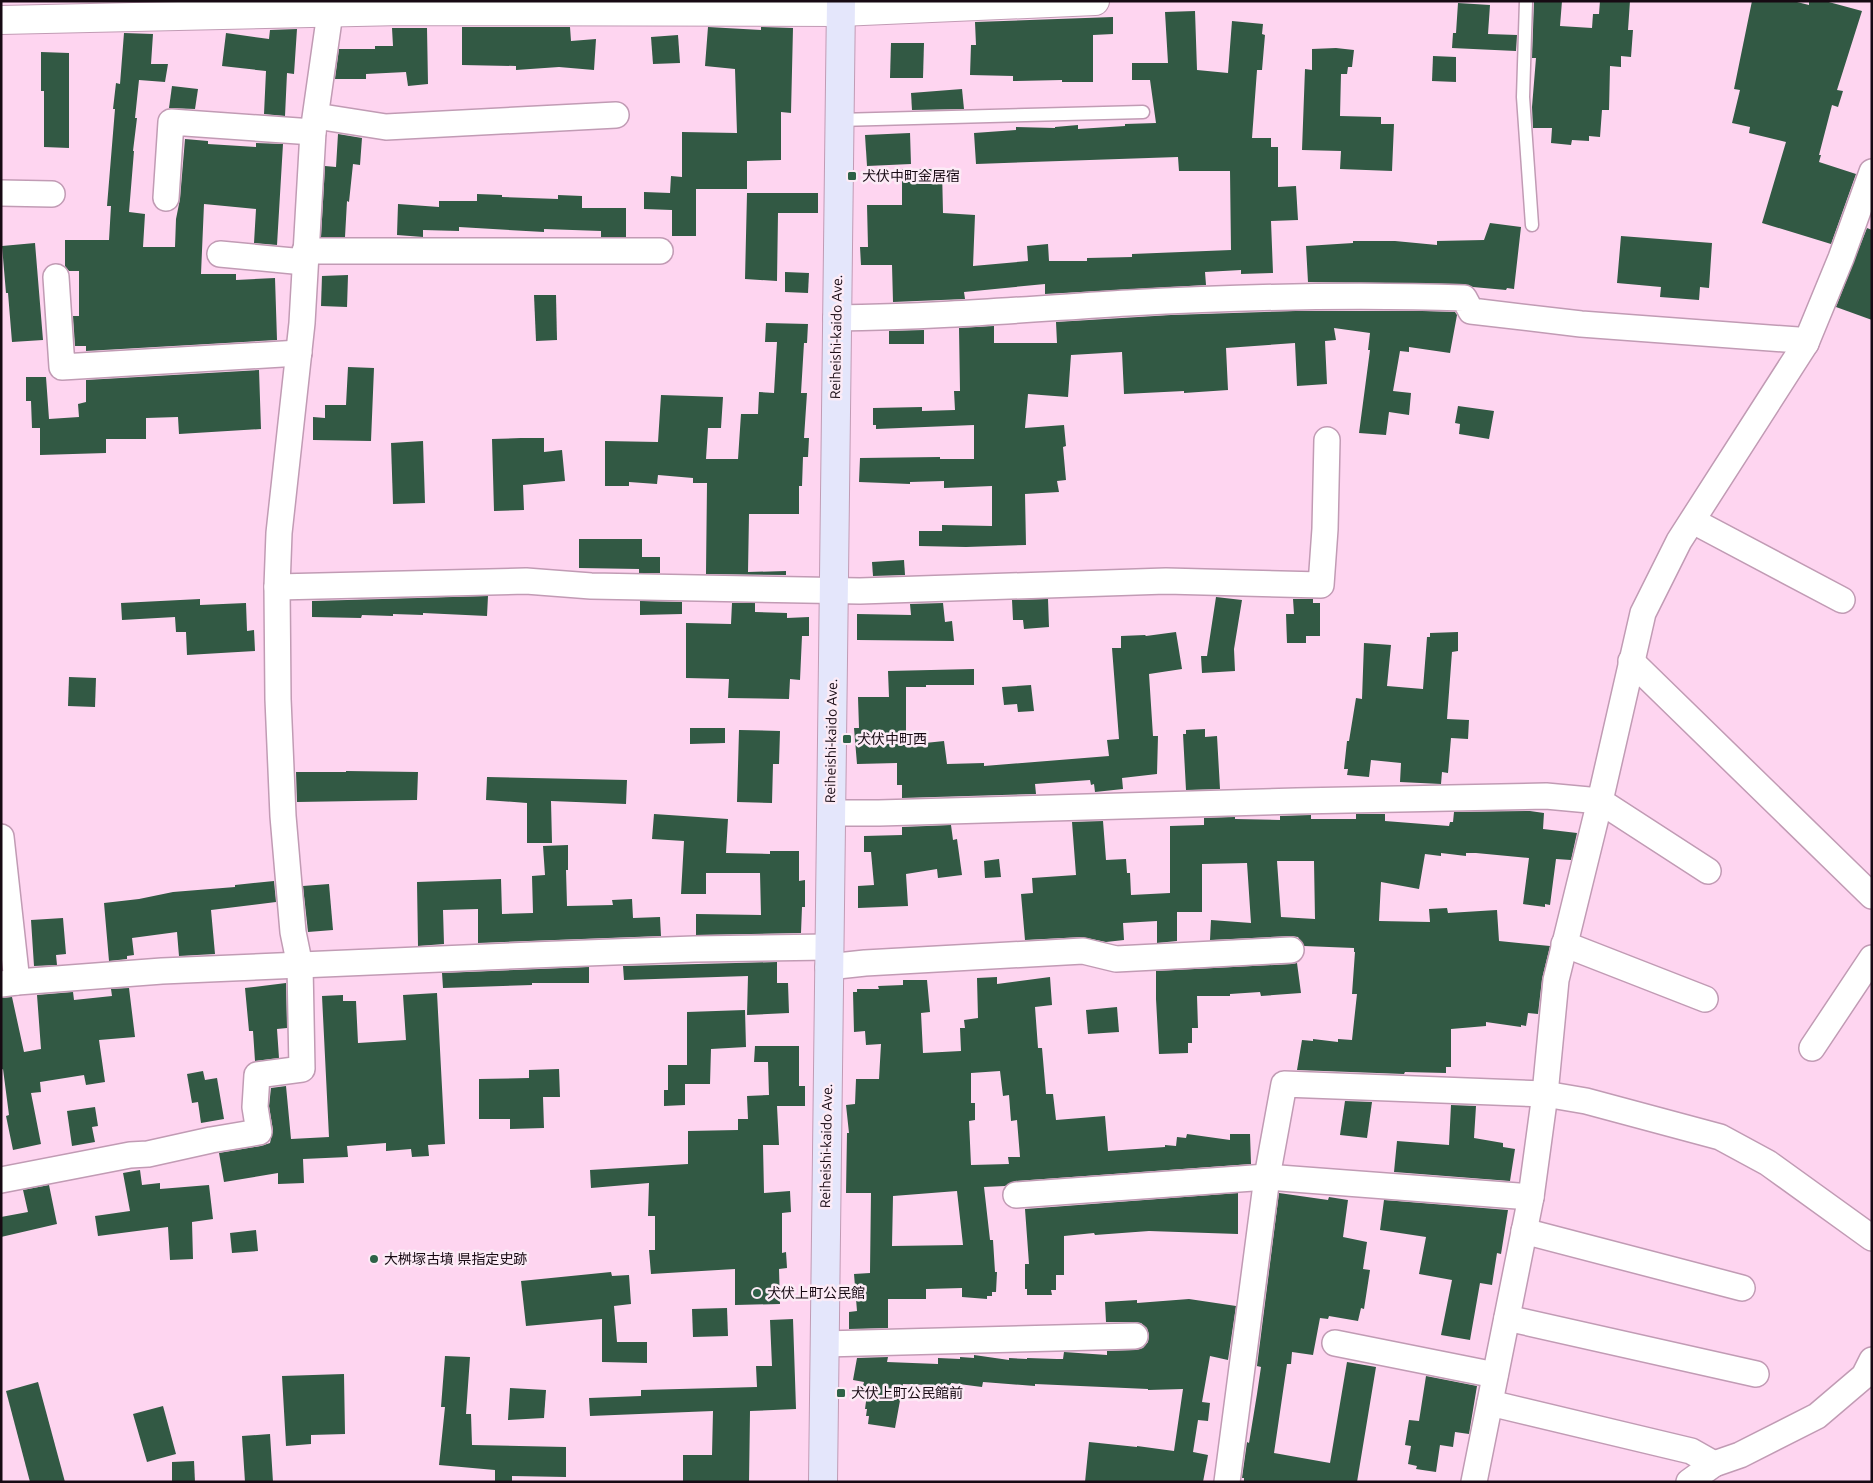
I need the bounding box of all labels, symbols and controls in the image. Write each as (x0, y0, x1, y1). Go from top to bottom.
place label: 犬伏中町金居宿 (862, 168, 960, 184)
marker: 犬伏中町金居宿 (846, 170, 858, 182)
street label: Reiheishi-kaido Ave. (827, 275, 845, 399)
street label: Reiheishi-kaido Ave. (822, 679, 840, 803)
place label: 犬伏中町西 (857, 731, 927, 747)
marker: 犬伏中町西 (841, 733, 853, 745)
street label: Reiheishi-kaido Ave. (817, 1084, 835, 1208)
place label: 大桝塚古墳 県指定史跡 (384, 1251, 527, 1267)
marker: 大桝塚古墳 県指定史跡 (368, 1253, 380, 1265)
place label: 犬伏上町公民館 (767, 1285, 865, 1301)
marker: 犬伏上町公民館 (751, 1287, 763, 1299)
place label: 犬伏上町公民館前 (851, 1385, 963, 1401)
marker: 犬伏上町公民館前 (835, 1387, 847, 1399)

